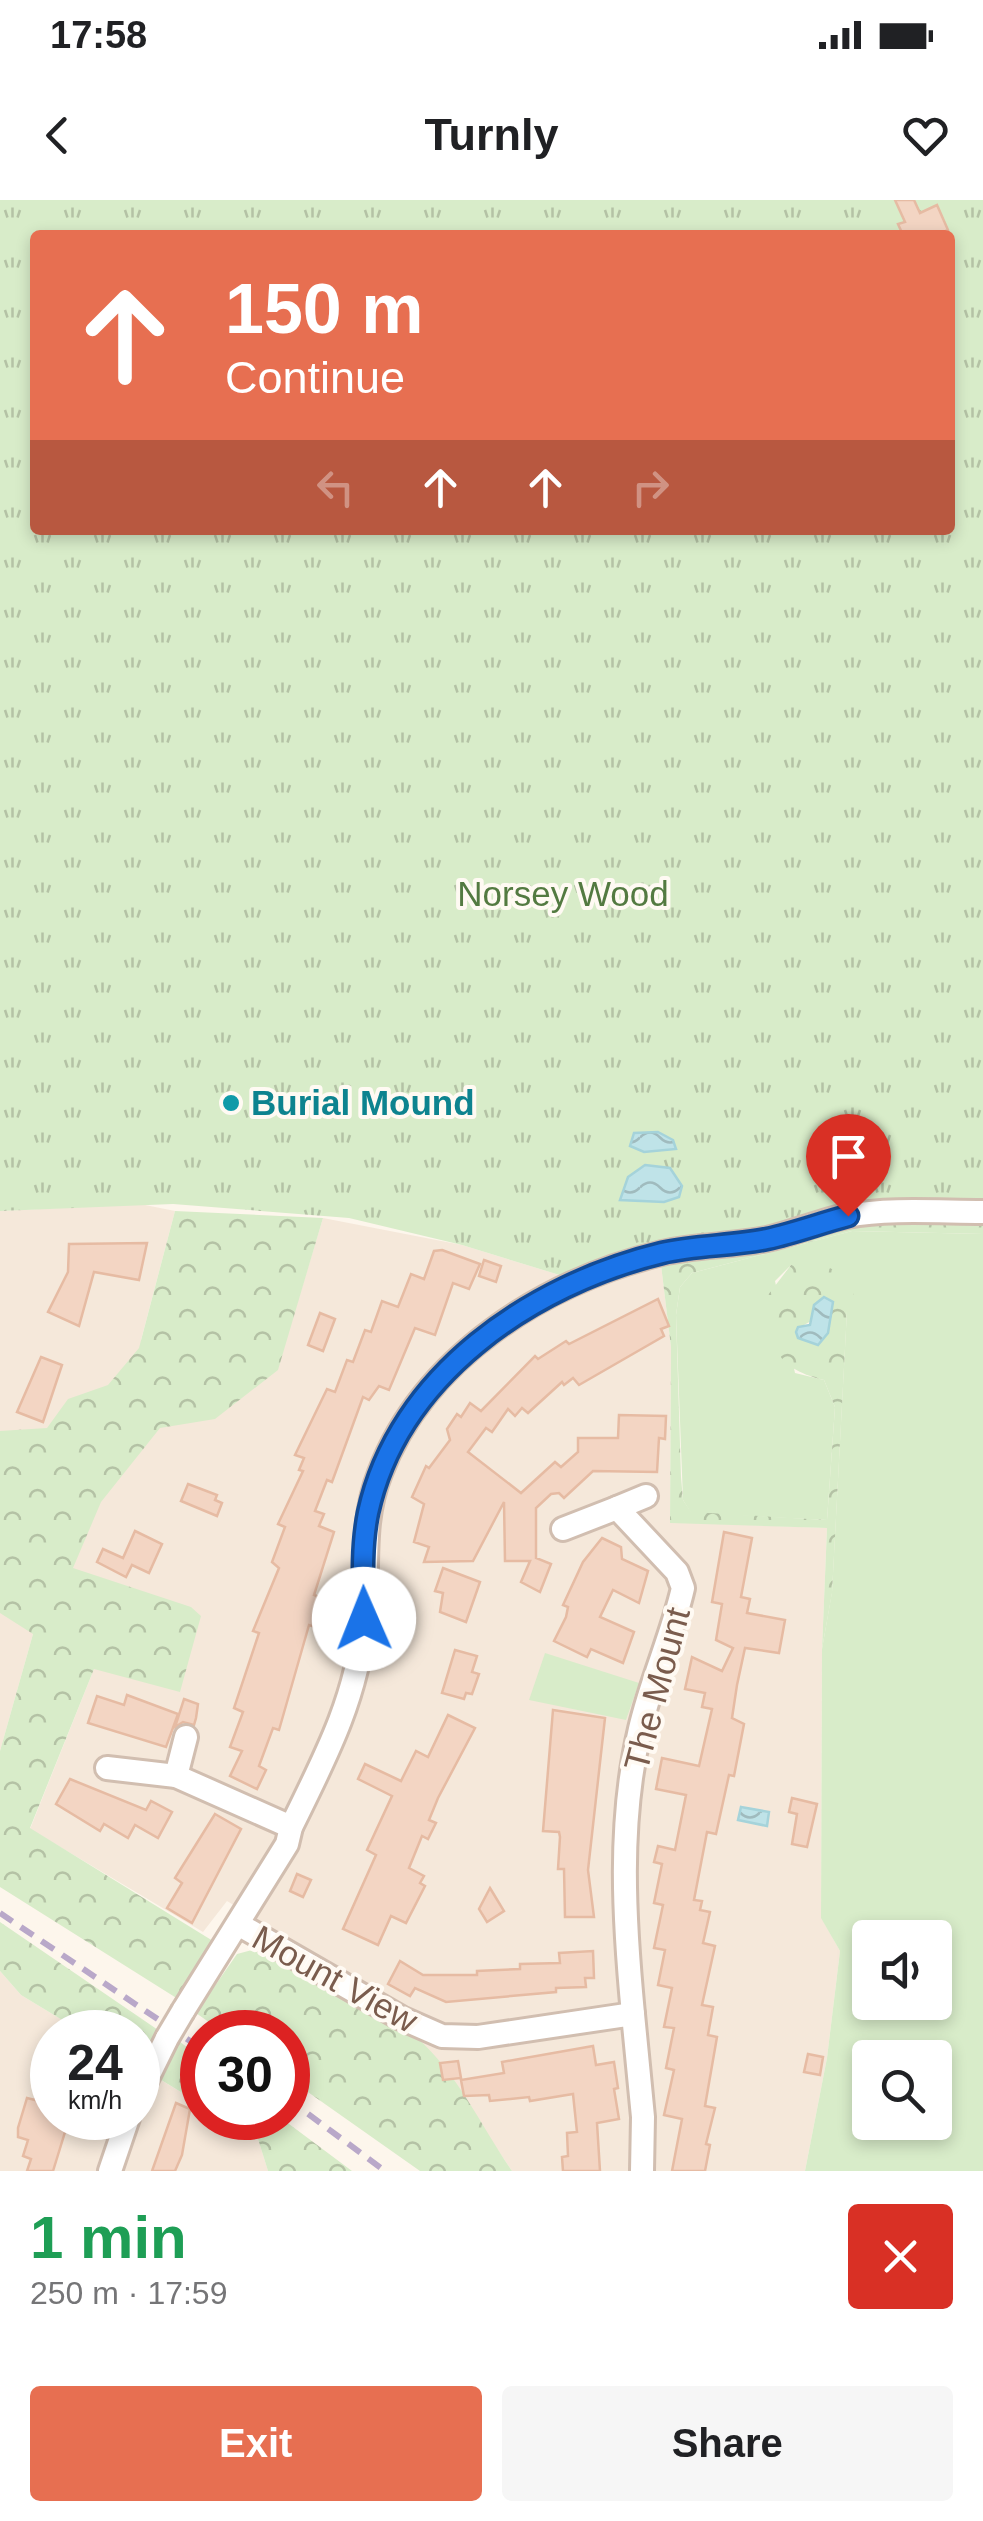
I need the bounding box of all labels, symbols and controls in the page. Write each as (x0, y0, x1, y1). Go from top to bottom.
text: 17:58 (50, 14, 147, 56)
icon: back (30, 108, 85, 163)
icon: heart (898, 108, 953, 163)
text: Turnly (424, 109, 559, 160)
icon: ahead (60, 270, 190, 400)
text: 150 m (225, 270, 423, 348)
text: Continue (225, 352, 405, 403)
icon: left (308, 460, 363, 515)
icon: ahead (413, 460, 468, 515)
icon: ahead (518, 460, 573, 515)
icon: right (623, 460, 678, 515)
park label: Norsey Wood (457, 874, 669, 913)
place label: Burial Mound (251, 1083, 475, 1122)
marker: Burial Mound (220, 1092, 242, 1114)
pin (806, 1114, 891, 1217)
icon: arrive (821, 1129, 876, 1184)
position arrow (312, 1567, 416, 1671)
street label: The Mount (616, 1603, 697, 1775)
street label: Mount View (246, 1917, 425, 2040)
map controls (852, 1920, 952, 2140)
button: sound (852, 1920, 952, 2020)
speed limit sign: 30 (180, 2010, 310, 2140)
text: 24 (67, 2035, 123, 2091)
button: search (852, 2040, 952, 2140)
text: km/h (68, 2086, 122, 2114)
text: 1 min (30, 2204, 187, 2271)
button: close (848, 2204, 953, 2309)
text: 250 m · 17:59 (30, 2275, 227, 2311)
button: Exit (30, 2386, 482, 2501)
button: Share (502, 2386, 953, 2501)

